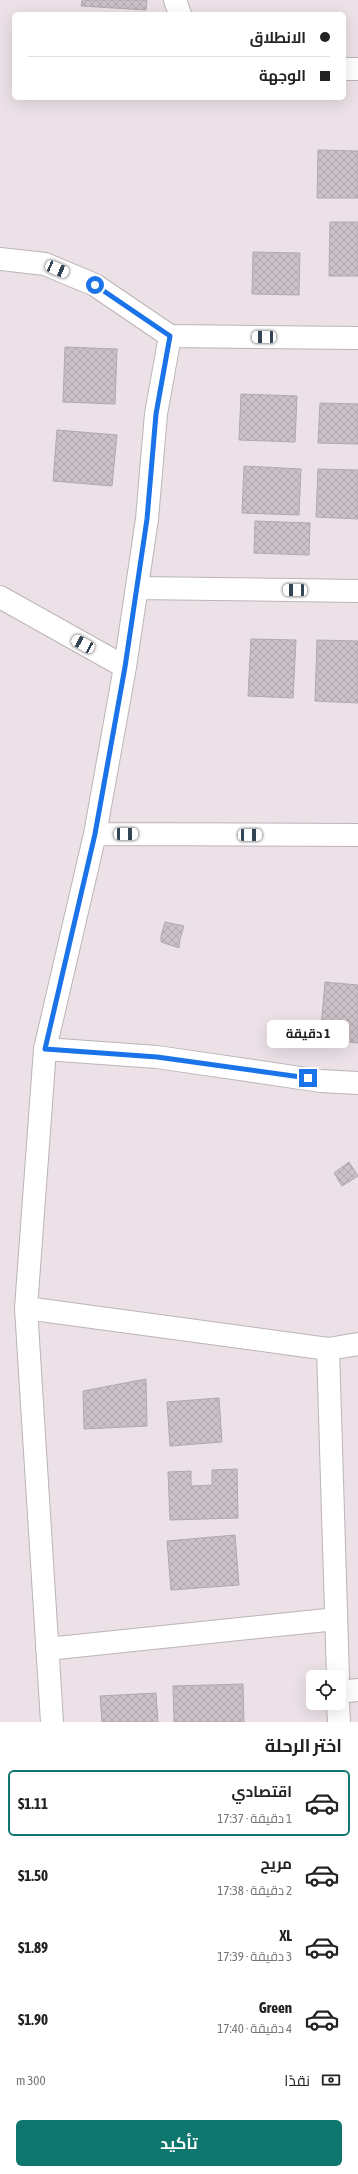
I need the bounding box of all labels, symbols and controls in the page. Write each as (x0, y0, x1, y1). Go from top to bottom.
text: الانطلاق (250, 29, 306, 46)
text: الوجهة (259, 67, 306, 84)
car (44, 259, 70, 279)
route start (86, 276, 104, 294)
car (252, 331, 276, 343)
car (283, 584, 307, 596)
car (70, 633, 96, 655)
car (114, 828, 138, 840)
car (238, 829, 262, 841)
callout: 1 دقيقة (267, 1020, 349, 1048)
text: 1 دقيقة (286, 1026, 330, 1041)
route end (299, 1069, 317, 1087)
map controls (306, 1670, 346, 1710)
button: locate (306, 1670, 346, 1710)
text: اختر الرحلة (265, 1735, 342, 1756)
text: اقتصادي (232, 1783, 292, 1800)
icon: car (304, 1785, 340, 1821)
text: $1.11 (18, 1795, 48, 1812)
text: 1 دقيقة · 17:37 (217, 1811, 292, 1826)
text: مريح (260, 1855, 292, 1872)
icon: car (304, 1857, 340, 1893)
text: $1.50 (18, 1867, 48, 1884)
text: 2 دقيقة · 17:38 (217, 1883, 292, 1898)
text: XL (279, 1927, 292, 1944)
icon: car (304, 1929, 340, 1965)
text: $1.89 (18, 1939, 48, 1956)
text: 3 دقيقة · 17:39 (217, 1949, 292, 1964)
text: Green (259, 1999, 292, 2016)
icon: car (304, 2001, 340, 2037)
text: $1.90 (18, 2011, 48, 2028)
text: 4 دقيقة · 17:40 (217, 2021, 292, 2036)
icon: cash (320, 2069, 342, 2091)
text: نقدًا (284, 2072, 310, 2089)
text: 300 m (16, 2073, 46, 2088)
button: تأكيد (16, 2120, 342, 2166)

